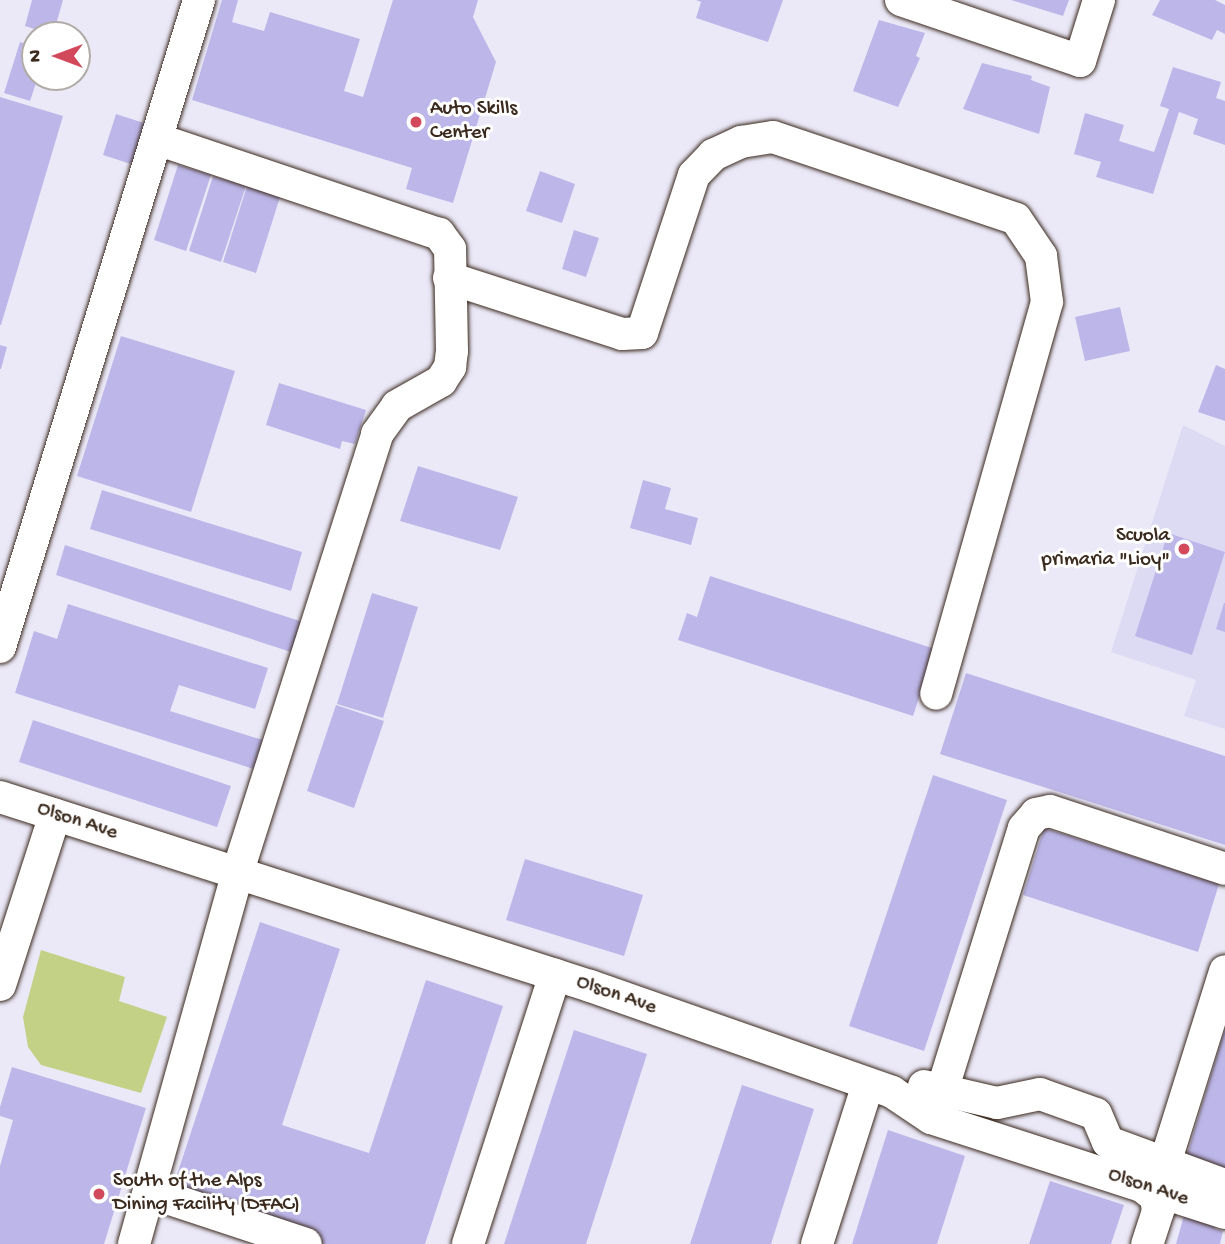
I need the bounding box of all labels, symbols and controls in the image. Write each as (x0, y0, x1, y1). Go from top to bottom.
north arrow (21, 21, 91, 91)
text: N (25, 50, 48, 62)
place label: Auto Skills Center (430, 97, 517, 147)
marker: Auto Skills Center (408, 114, 424, 130)
place label: Scuola primaria "Lioy" (1042, 524, 1170, 574)
marker: Scuola primaria "Lioy" (1176, 541, 1192, 557)
street label: Olson Ave (33, 797, 121, 847)
street label: Olson Ave (573, 971, 659, 1021)
street label: Olson Ave (1104, 1163, 1192, 1213)
place label: South of the Alps Dining Facility (DFAC) (113, 1169, 300, 1219)
marker: South of the Alps Dining Facility (DFAC) (91, 1186, 107, 1202)

